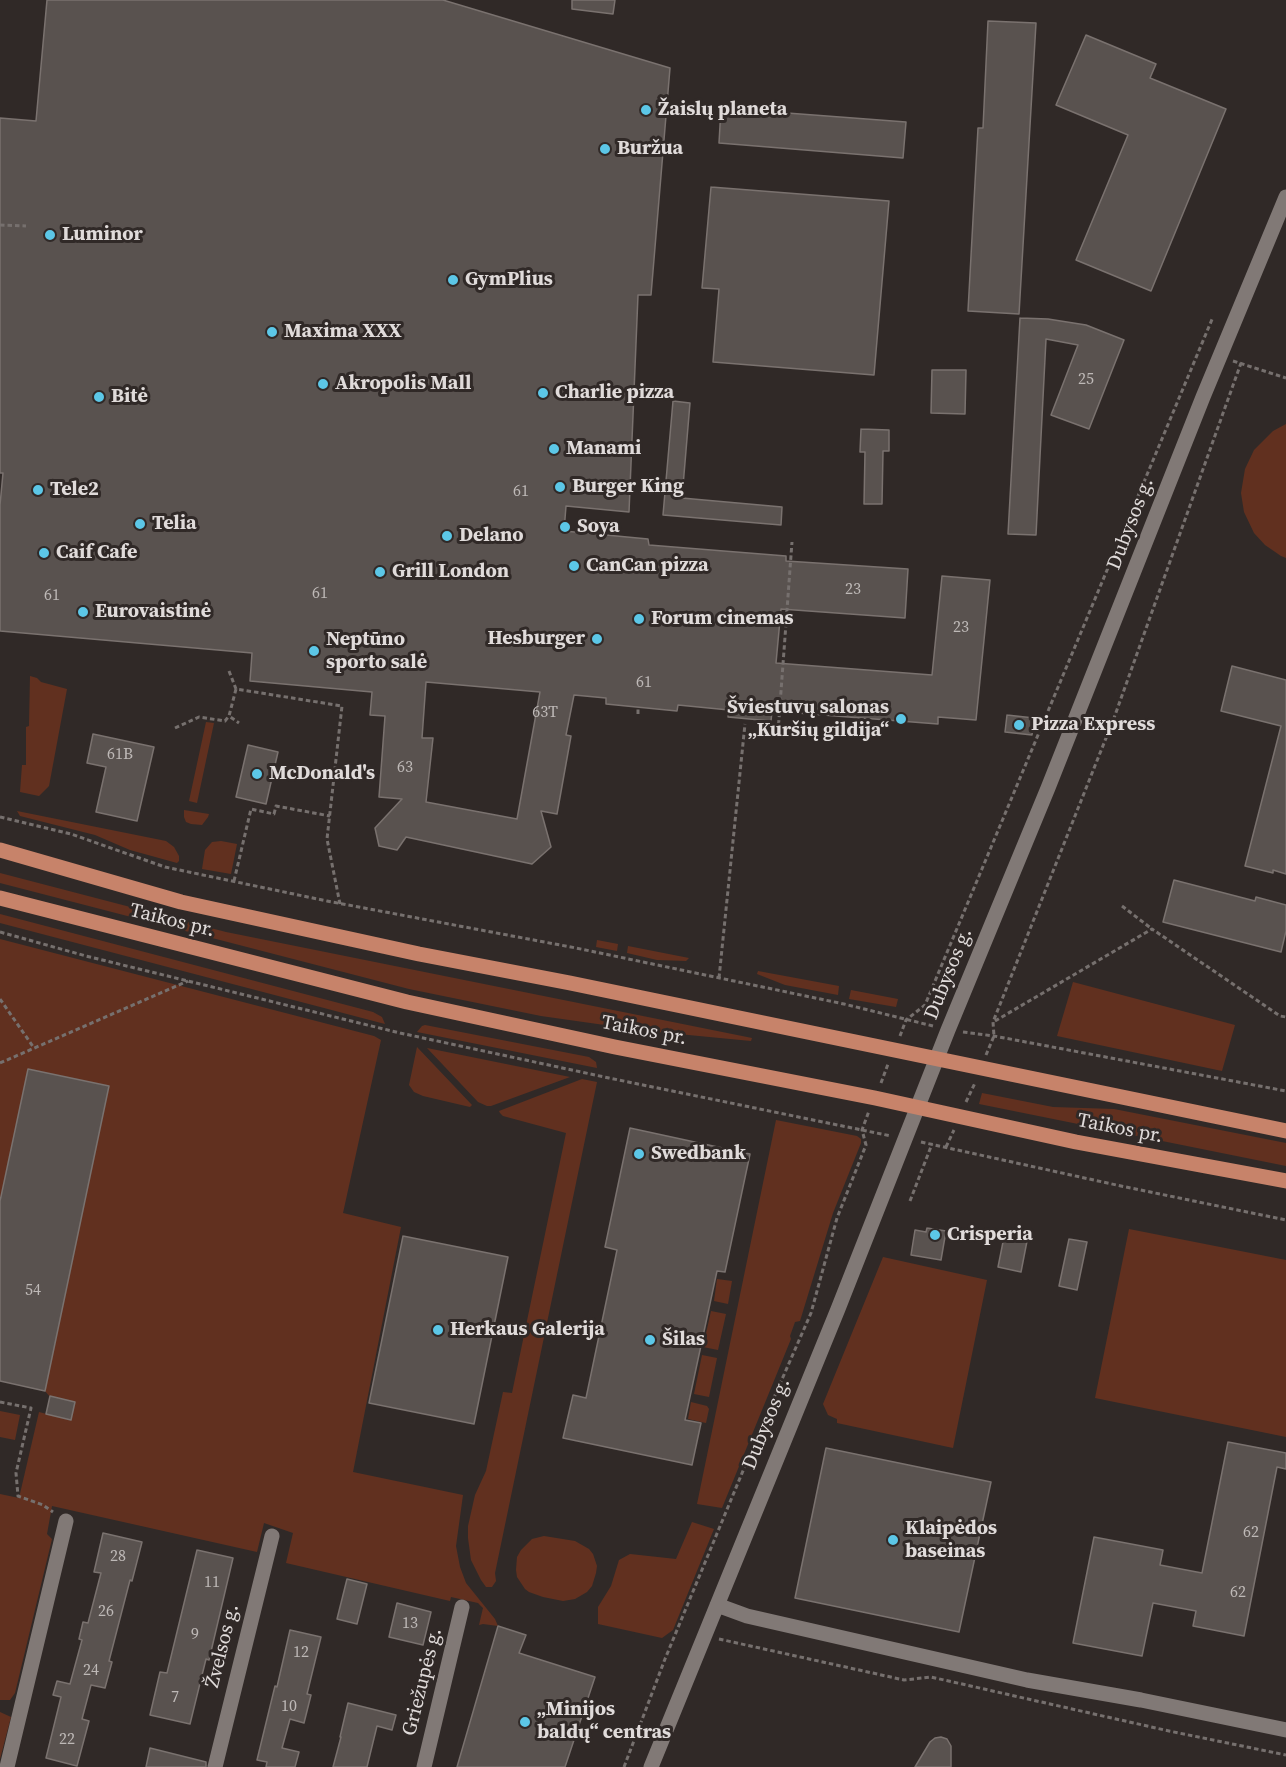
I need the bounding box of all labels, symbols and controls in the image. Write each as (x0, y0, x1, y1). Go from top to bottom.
place label: Žaislų planeta (658, 98, 787, 122)
marker: Žaislų planeta (639, 103, 653, 117)
place label: Buržua (617, 137, 683, 161)
marker: Buržua (598, 142, 612, 156)
place label: Luminor (62, 223, 143, 247)
marker: Luminor (43, 228, 57, 242)
place label: GymPlius (465, 268, 553, 292)
marker: GymPlius (446, 273, 460, 287)
place label: Maxima XXX (284, 320, 402, 344)
marker: Maxima XXX (265, 325, 279, 339)
house number: 25 (1078, 370, 1094, 390)
place label: Akropolis Mall (335, 372, 471, 396)
marker: Akropolis Mall (316, 377, 330, 391)
place label: Charlie pizza (555, 381, 674, 405)
place label: Bitė (111, 385, 148, 409)
marker: Charlie pizza (536, 386, 550, 400)
marker: Bitė (92, 390, 106, 404)
place label: Manami (566, 437, 641, 461)
marker: Manami (547, 442, 561, 456)
place label: Burger King (572, 475, 684, 499)
street label: Dubysos g. (1102, 475, 1160, 573)
place label: Tele2 (50, 478, 99, 502)
marker: Burger King (553, 480, 567, 494)
house number: 61 (513, 482, 529, 502)
marker: Tele2 (31, 483, 45, 497)
place label: Telia (152, 512, 197, 536)
place label: Soya (577, 515, 620, 539)
marker: Telia (133, 517, 147, 531)
marker: Soya (558, 520, 572, 534)
place label: Delano (459, 524, 524, 548)
marker: Delano (440, 529, 454, 543)
place label: Caif Cafe (56, 541, 137, 565)
marker: Caif Cafe (37, 546, 51, 560)
place label: CanCan pizza (586, 554, 709, 578)
marker: CanCan pizza (567, 559, 581, 573)
place label: Grill London (392, 560, 509, 584)
marker: Grill London (373, 565, 387, 579)
house number: 23 (845, 580, 861, 600)
house number: 61 (312, 584, 328, 604)
house number: 61 (44, 586, 60, 606)
place label: Eurovaistinė (95, 600, 211, 624)
marker: Eurovaistinė (76, 605, 90, 619)
place label: Forum cinemas (651, 607, 794, 631)
marker: Forum cinemas (632, 612, 646, 626)
house number: 23 (953, 618, 969, 638)
place label: Hesburger (488, 627, 585, 651)
place label: Neptūno sporto salė (326, 628, 427, 675)
marker: Hesburger (590, 632, 604, 646)
marker: Neptūno sporto salė (307, 644, 321, 658)
house number: 61 (636, 673, 652, 693)
place label: Šviestuvų salonas „Kuršių gildija“ (727, 696, 889, 743)
house number: 63T (532, 703, 558, 723)
marker: Šviestuvų salonas „Kuršių gildija“ (894, 712, 908, 726)
place label: Pizza Express (1031, 713, 1155, 737)
marker: Pizza Express (1012, 718, 1026, 732)
house number: 61B (107, 745, 133, 765)
house number: 63 (397, 758, 413, 778)
place label: McDonald's (269, 762, 375, 786)
marker: McDonald's (250, 767, 264, 781)
street label: Taikos pr. (127, 899, 217, 943)
street label: Dubysos g. (920, 925, 978, 1023)
street label: Taikos pr. (599, 1011, 689, 1051)
street label: Taikos pr. (1075, 1109, 1165, 1149)
place label: Swedbank (651, 1142, 746, 1166)
marker: Swedbank (632, 1147, 646, 1161)
place label: Crisperia (947, 1223, 1033, 1247)
marker: Crisperia (928, 1228, 942, 1242)
house number: 54 (25, 1281, 41, 1301)
place label: Herkaus Galerija (450, 1318, 605, 1342)
marker: Herkaus Galerija (431, 1323, 445, 1337)
place label: Šilas (662, 1328, 705, 1352)
marker: Šilas (643, 1333, 657, 1347)
street label: Dubysos g. (738, 1375, 796, 1473)
place label: Klaipėdos baseinas (905, 1517, 997, 1564)
house number: 62 (1243, 1523, 1259, 1543)
marker: Klaipėdos baseinas (886, 1533, 900, 1547)
house number: 28 (110, 1547, 126, 1567)
house number: 11 (204, 1573, 220, 1593)
house number: 62 (1230, 1583, 1246, 1603)
house number: 26 (98, 1602, 114, 1622)
street label: Žvelsos g. (201, 1602, 245, 1690)
house number: 13 (402, 1614, 418, 1634)
house number: 9 (191, 1625, 199, 1645)
street label: Griežupės g. (398, 1626, 448, 1738)
house number: 12 (293, 1643, 309, 1663)
house number: 24 (83, 1661, 99, 1681)
house number: 7 (171, 1688, 179, 1708)
house number: 10 (281, 1697, 297, 1717)
place label: „Minijos baldų“ centras (537, 1698, 671, 1745)
marker: „Minijos baldų“ centras (518, 1715, 532, 1729)
house number: 22 (59, 1730, 75, 1750)

